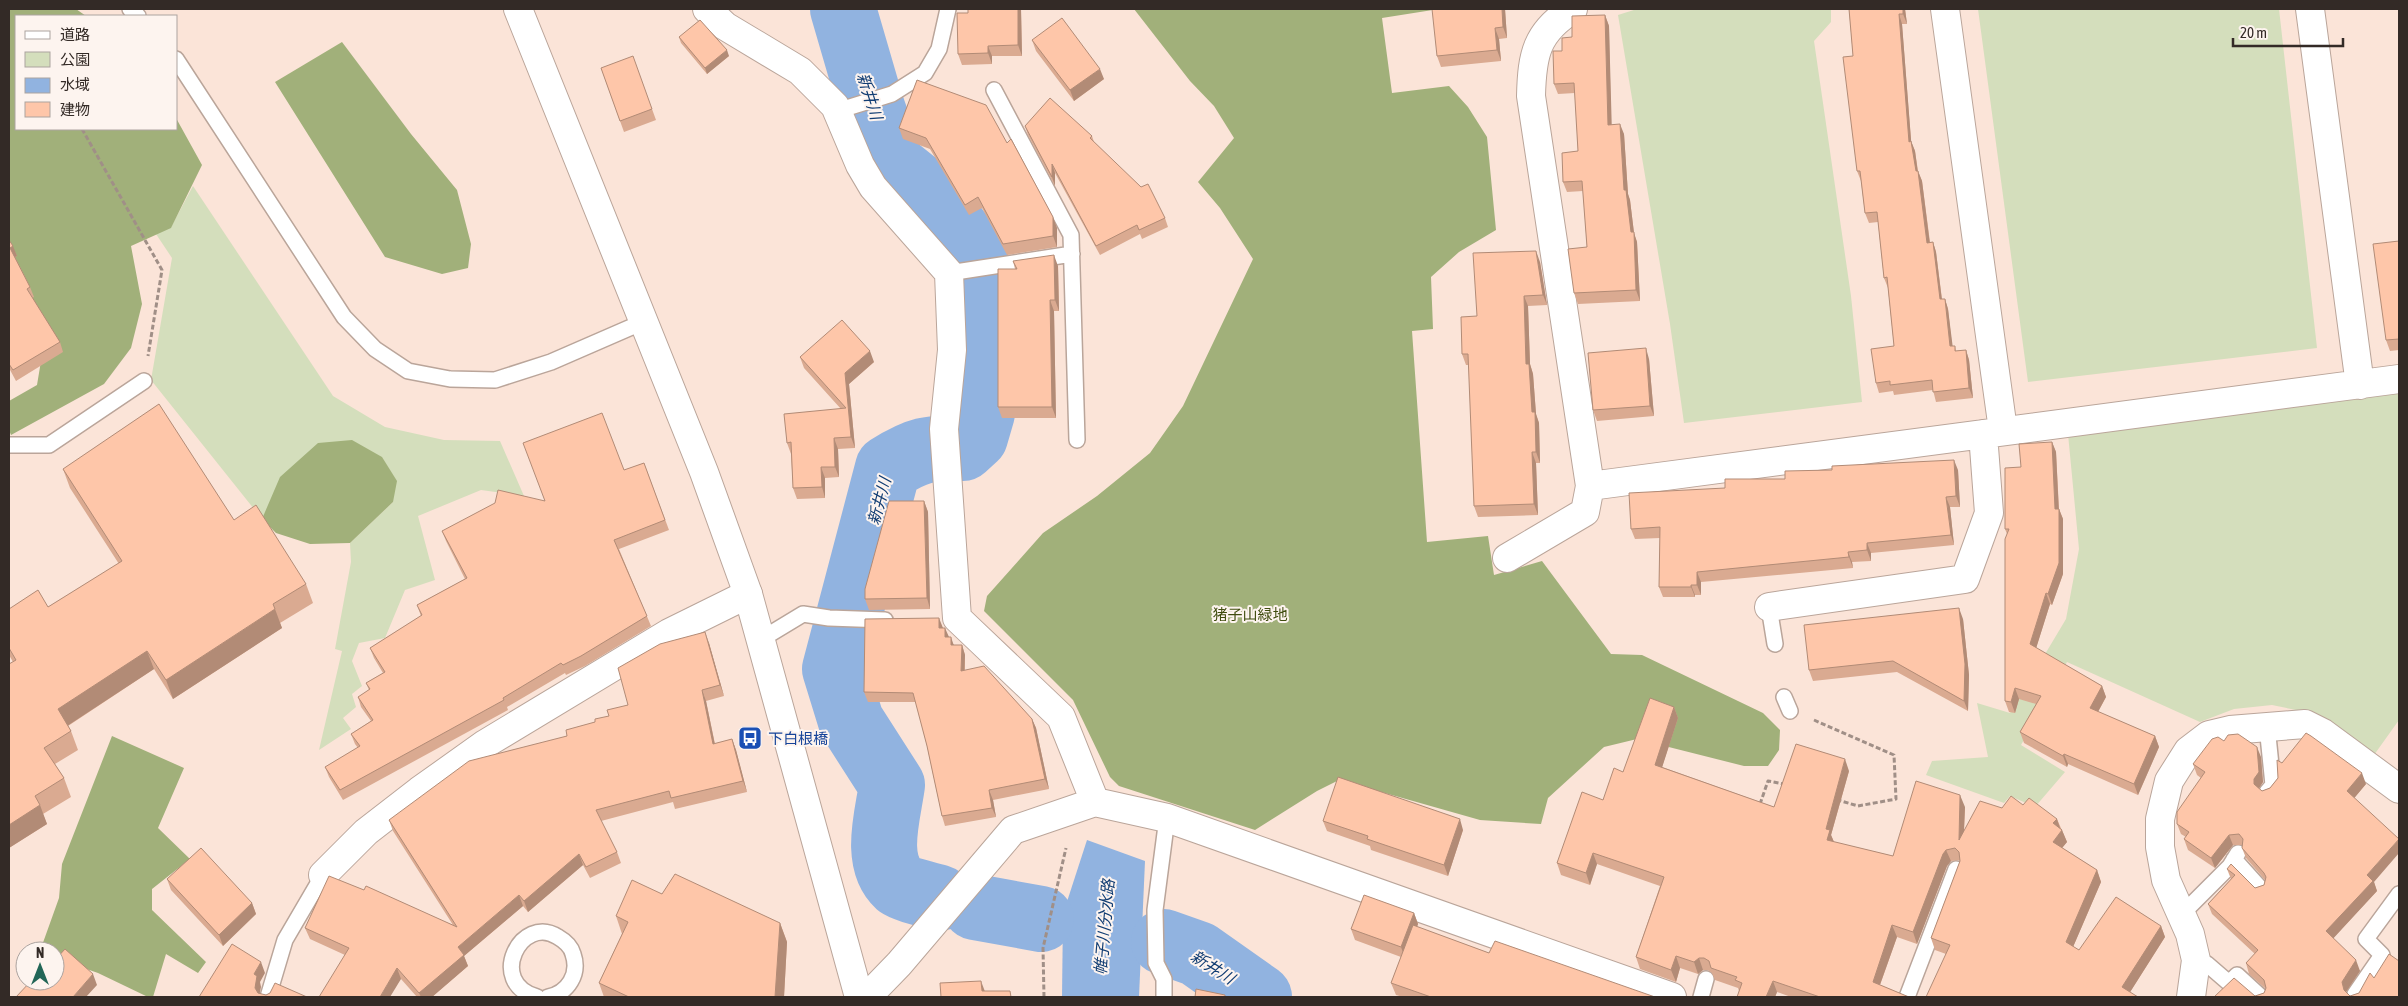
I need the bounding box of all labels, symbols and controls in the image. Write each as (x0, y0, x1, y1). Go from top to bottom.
legend (15, 15, 178, 130)
scale bar (2233, 15, 2343, 47)
text: 20 m (2240, 24, 2267, 41)
text: 道路 (60, 26, 90, 43)
text: 公園 (60, 51, 90, 68)
water label: 新井川 (854, 70, 887, 124)
text: 水域 (60, 76, 90, 93)
text: 建物 (60, 101, 90, 118)
water label: 新井川 (864, 474, 894, 527)
park label: 猪子山緑地 (1212, 606, 1288, 623)
bus stop icon: 下白根橋 (737, 725, 763, 751)
place label: 下白根橋 (768, 730, 828, 747)
water label: 帷子川分水路 (1091, 876, 1117, 976)
north arrow (15, 941, 65, 991)
text: N (36, 945, 44, 961)
water label: 新井川 (1188, 947, 1240, 988)

